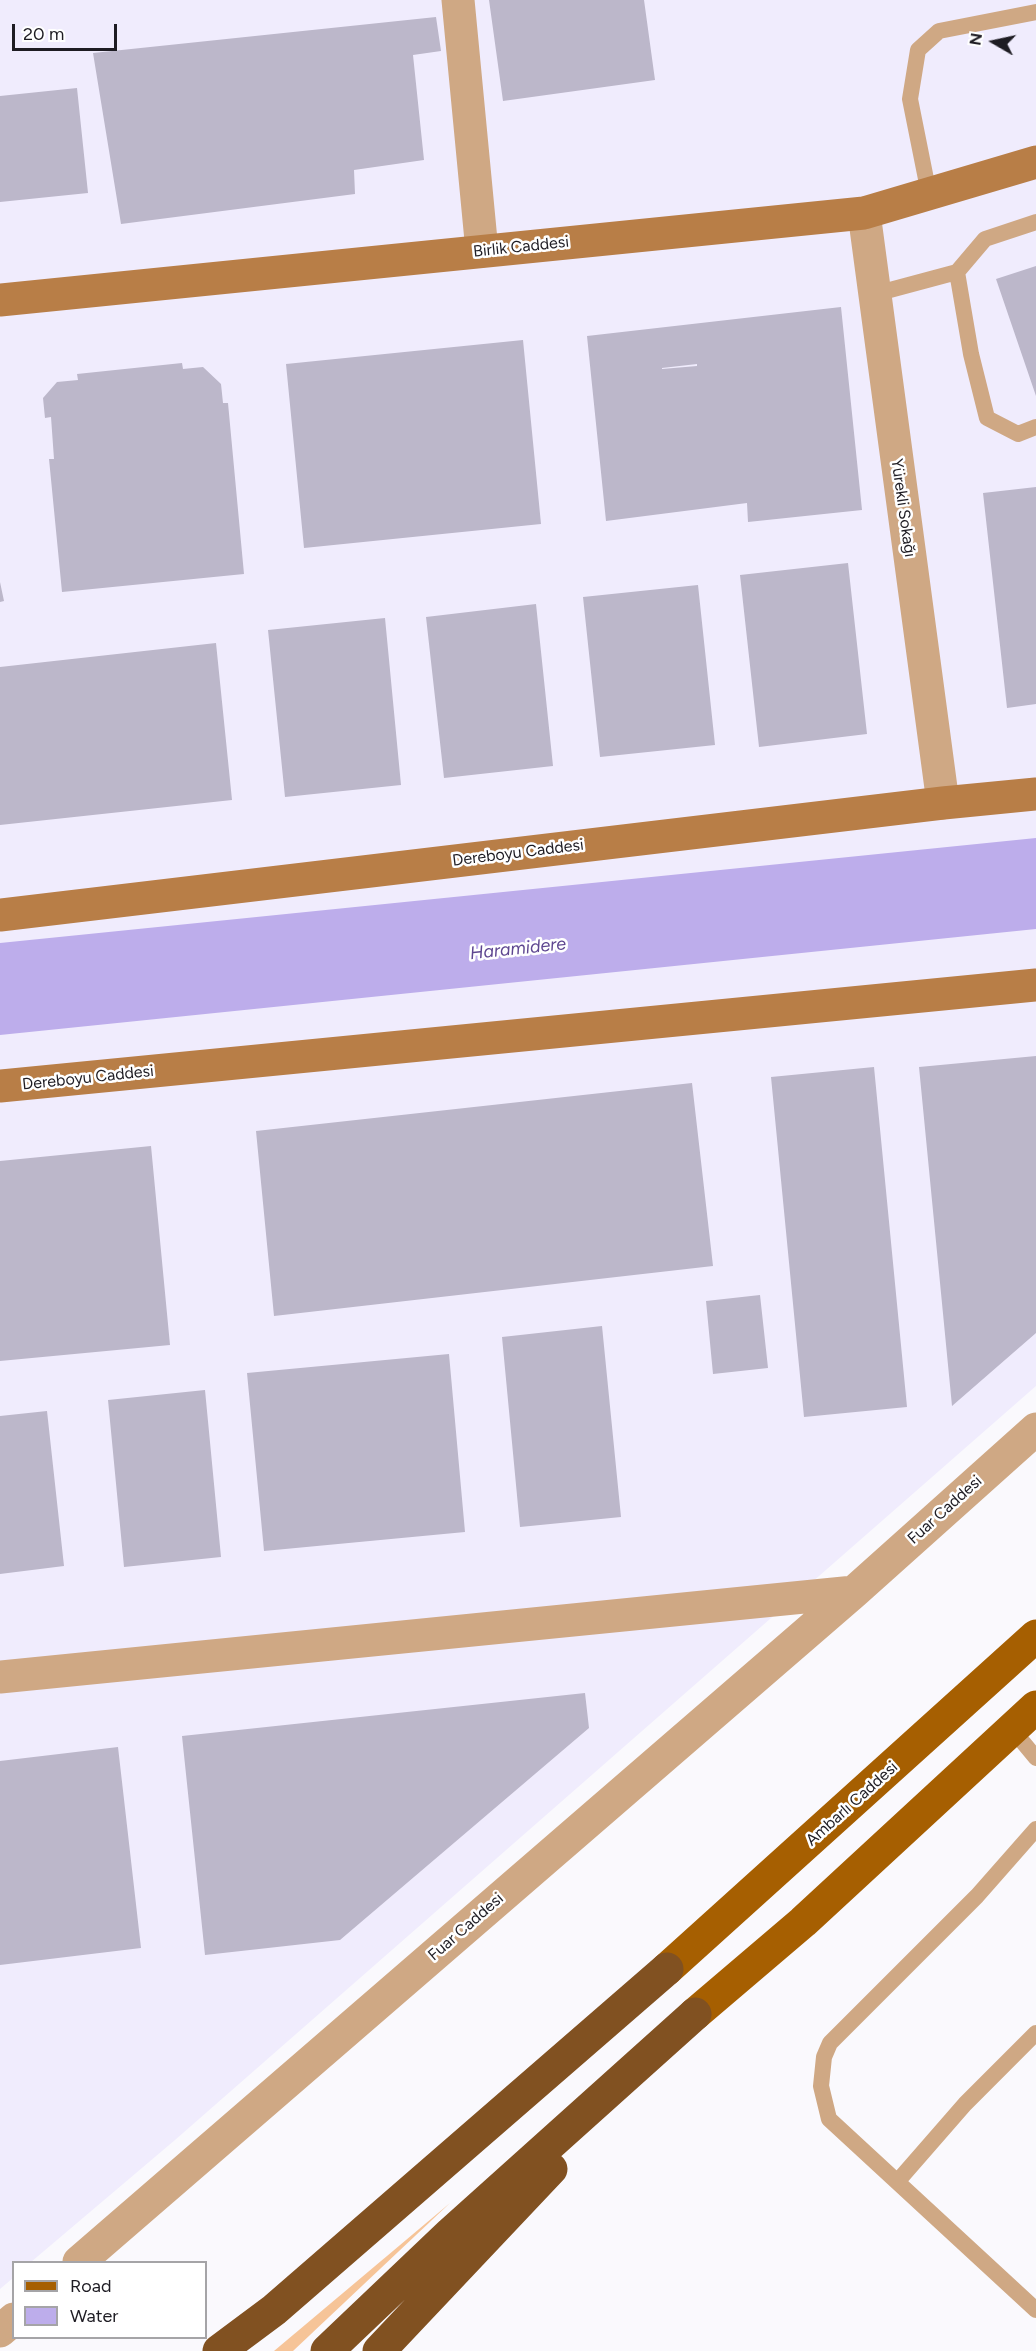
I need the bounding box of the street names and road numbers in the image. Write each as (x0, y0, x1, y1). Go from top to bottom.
street label: Birlik Caddesi (472, 232, 570, 262)
street label: Yürekli Sokağı (887, 458, 919, 558)
street label: Dereboyu Caddesi (451, 835, 585, 871)
street label: Dereboyu Caddesi (21, 1062, 155, 1094)
street label: Fuar Caddesi (904, 1472, 986, 1548)
street label: Ambarlı Caddesi (802, 1758, 902, 1850)
street label: Fuar Caddesi (424, 1889, 508, 1965)

